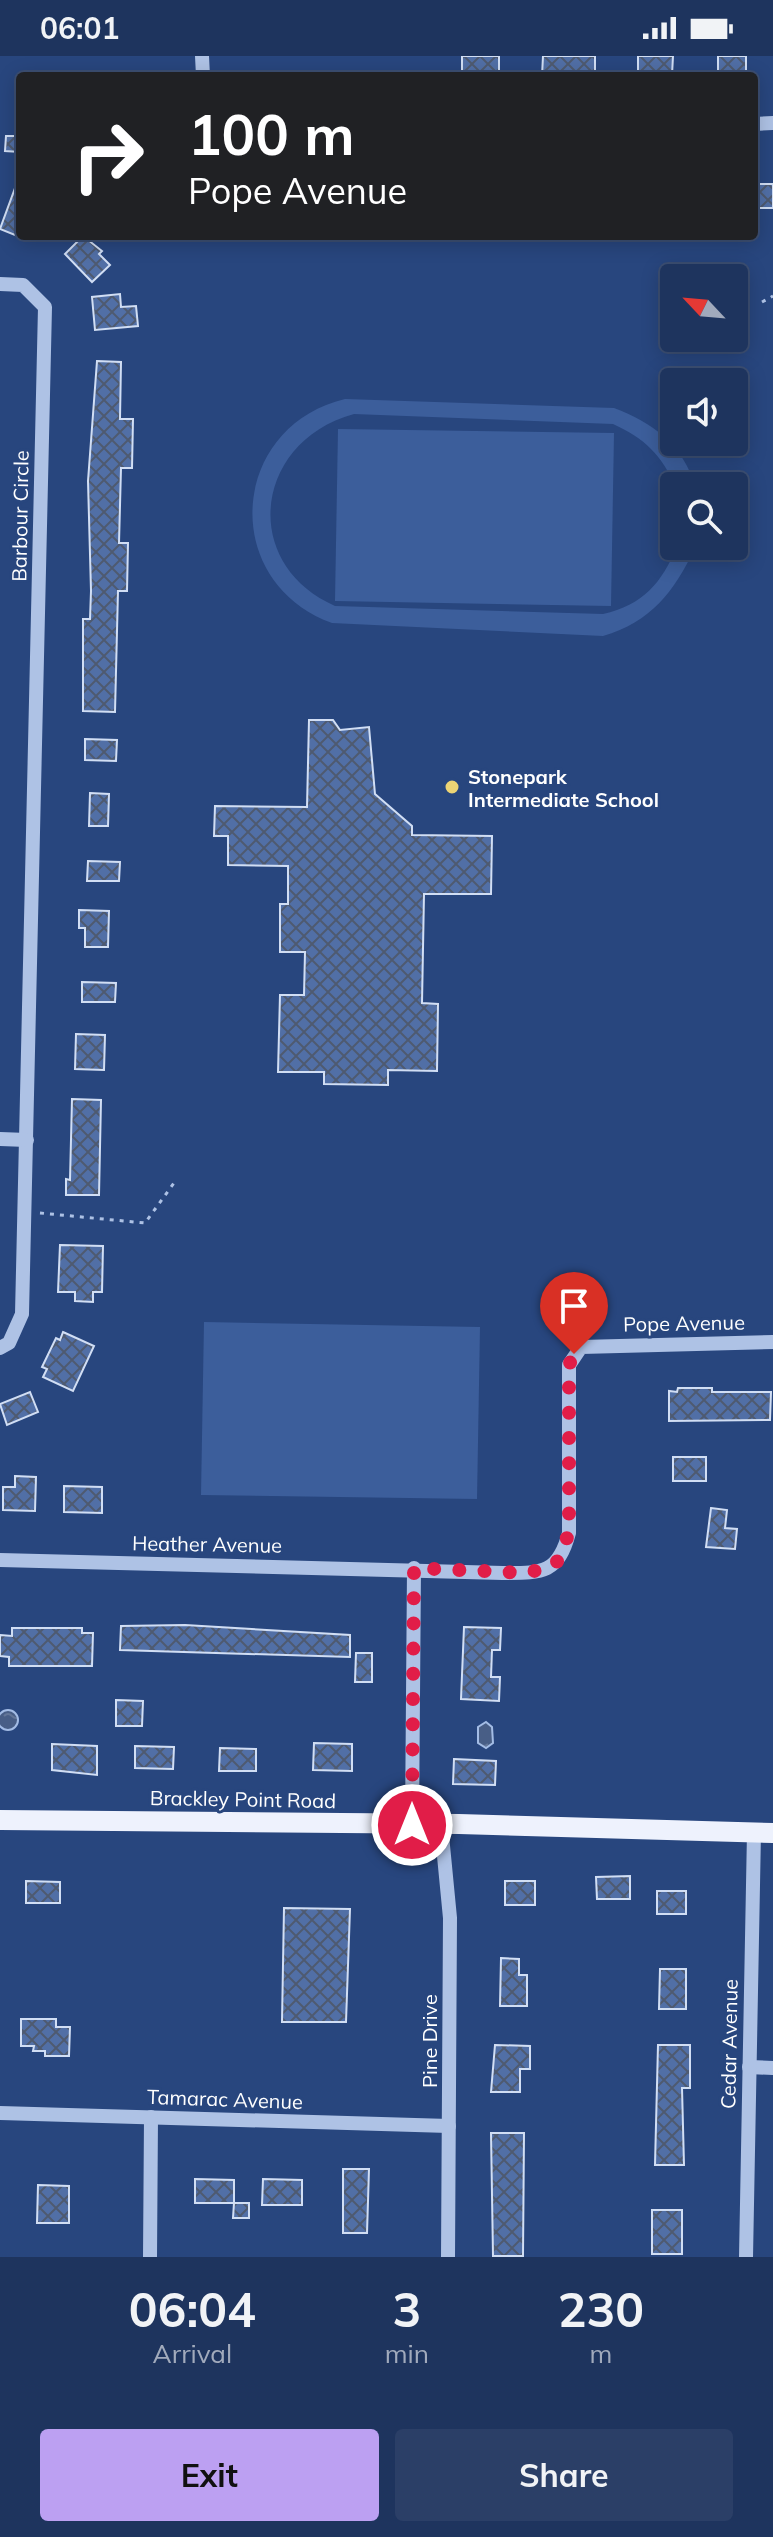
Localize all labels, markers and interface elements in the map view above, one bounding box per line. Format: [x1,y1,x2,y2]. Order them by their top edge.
text: 06:01 [40,9,119,47]
text: 100 m [188,99,355,169]
icon: right [56,104,160,208]
text: Pope Avenue [188,168,407,213]
north arrow [660,264,748,352]
map controls [660,264,748,560]
button: sound [660,368,748,456]
street label: Barbour Circle [6,450,34,582]
button: search [660,472,748,560]
place label: Stonepark Intermediate School [468,764,659,812]
marker: Stonepark Intermediate School [443,778,461,796]
pin [540,1272,608,1354]
icon: arrive [552,1284,596,1328]
street label: Pope Avenue [623,1309,745,1337]
street label: Heather Avenue [132,1530,282,1558]
position arrow [370,1783,454,1867]
street label: Brackley Point Road [150,1785,336,1813]
street label: Cedar Avenue [715,1979,743,2109]
street label: Pine Drive [417,1994,442,2088]
street label: Tamarac Avenue [147,2084,303,2114]
text: 06:04 [129,2279,256,2339]
text: 3 [392,2279,421,2339]
text: 230 [558,2279,644,2339]
text: Arrival [153,2337,232,2370]
text: min [385,2337,429,2370]
text: m [590,2337,612,2370]
button: Exit [40,2429,379,2521]
button: Share [395,2429,733,2521]

